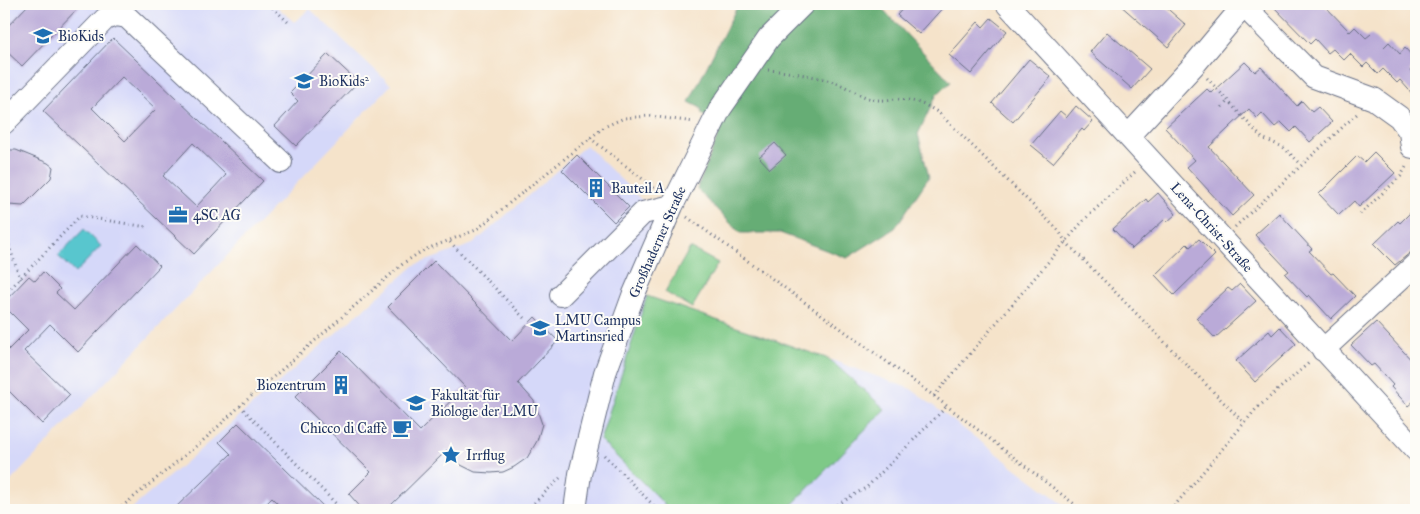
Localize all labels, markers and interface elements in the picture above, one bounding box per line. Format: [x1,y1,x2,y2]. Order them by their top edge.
school or university icon: BioKids [32,25,54,47]
place label: BioKids [58,28,104,45]
school or university icon: BioKids² [293,70,315,92]
place label: BioKids² [319,73,370,90]
building icon: Bauteil A [585,177,607,199]
street label: Lena-Christ-Straße [1167,179,1256,276]
place label: Bauteil A [611,180,665,197]
street label: Großhaderner Straße [625,184,690,301]
office icon: 4SC AG [167,204,189,226]
place label: 4SC AG [193,207,241,224]
place label: LMU Campus Martinsried [555,312,641,345]
school or university icon: LMU Campus Martinsried [529,317,551,339]
building icon: Biozentrum [330,374,352,396]
place label: Biozentrum [257,377,326,394]
place label: Fakultät für Biologie der LMU [431,387,539,420]
school or university icon: Fakultät für Biologie der LMU [405,392,427,414]
cafe icon: Chicco di Caffè [391,417,413,439]
place label: Chicco di Caffè [300,420,387,437]
place icon: Irrflug [440,444,462,466]
place label: Irrflug [466,447,505,464]

